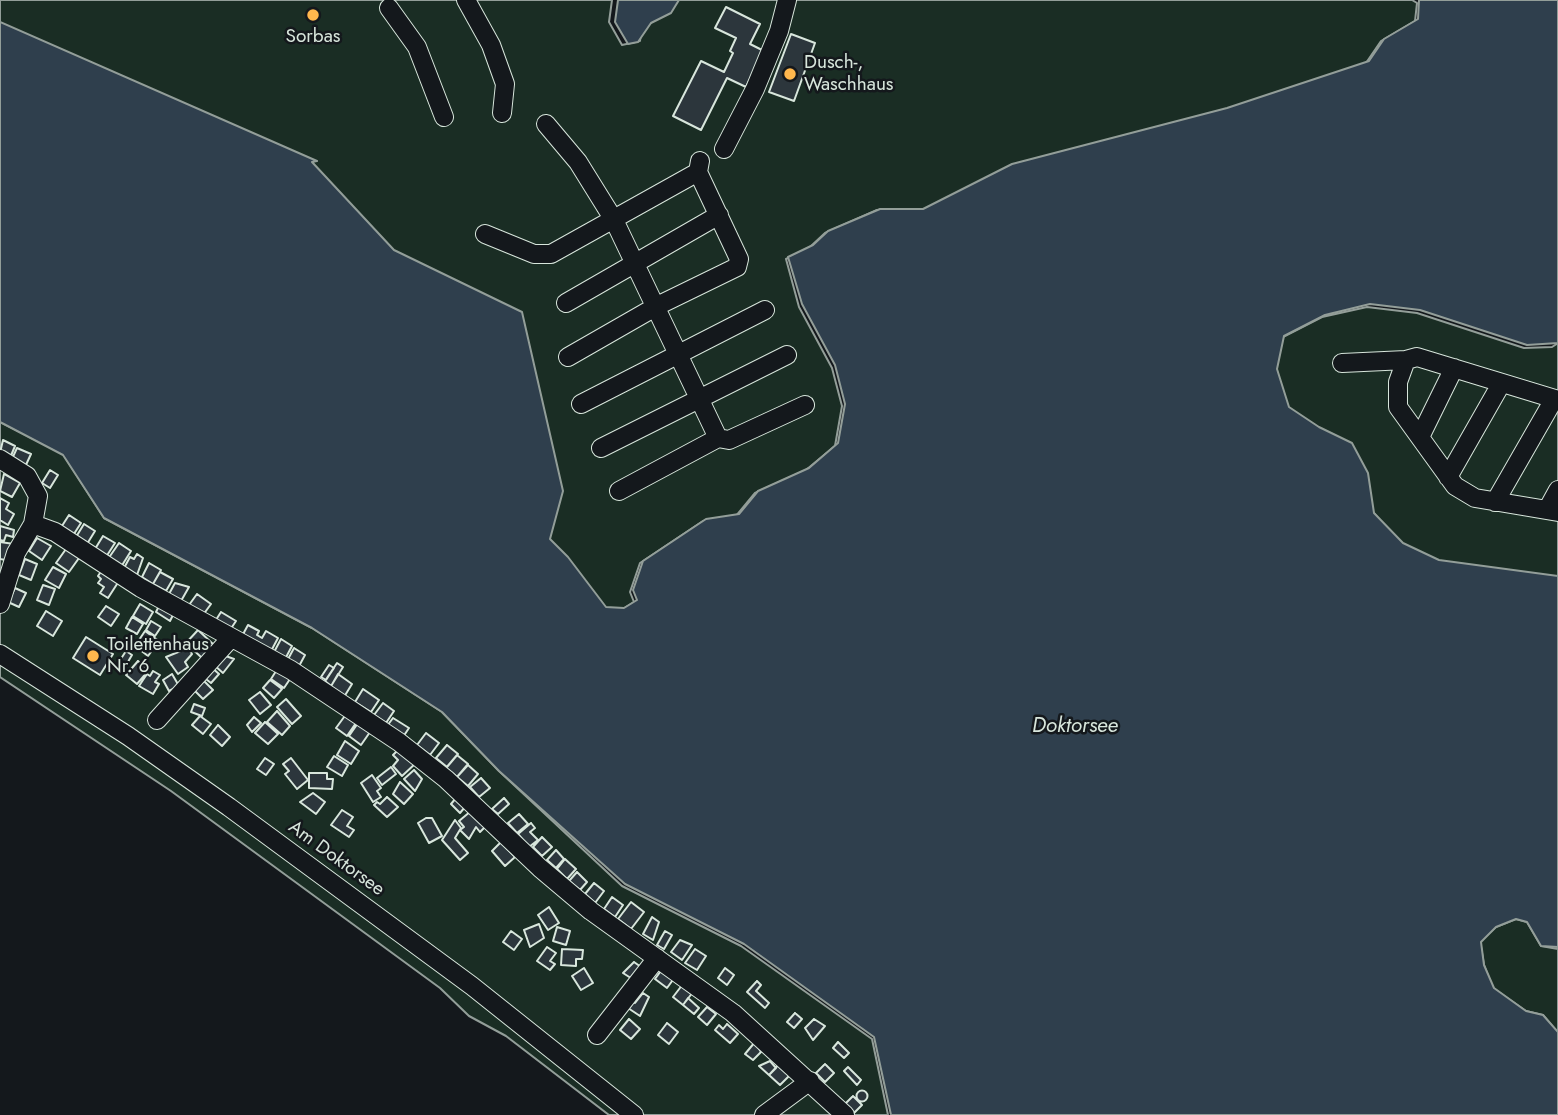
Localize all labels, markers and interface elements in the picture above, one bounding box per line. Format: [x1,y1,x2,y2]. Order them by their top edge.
marker: Sorbas [305,7,321,23]
place label: Sorbas [286,26,340,48]
place label: Dusch-, Waschhaus [804,52,894,96]
marker: Dusch-, Waschhaus [782,66,798,82]
place label: Toilettenhaus Nr. 6 [107,634,209,678]
marker: Toilettenhaus Nr. 6 [85,648,101,664]
water label: Doktorsee [1032,714,1118,740]
street label: Am Doktorsee [283,816,389,902]

